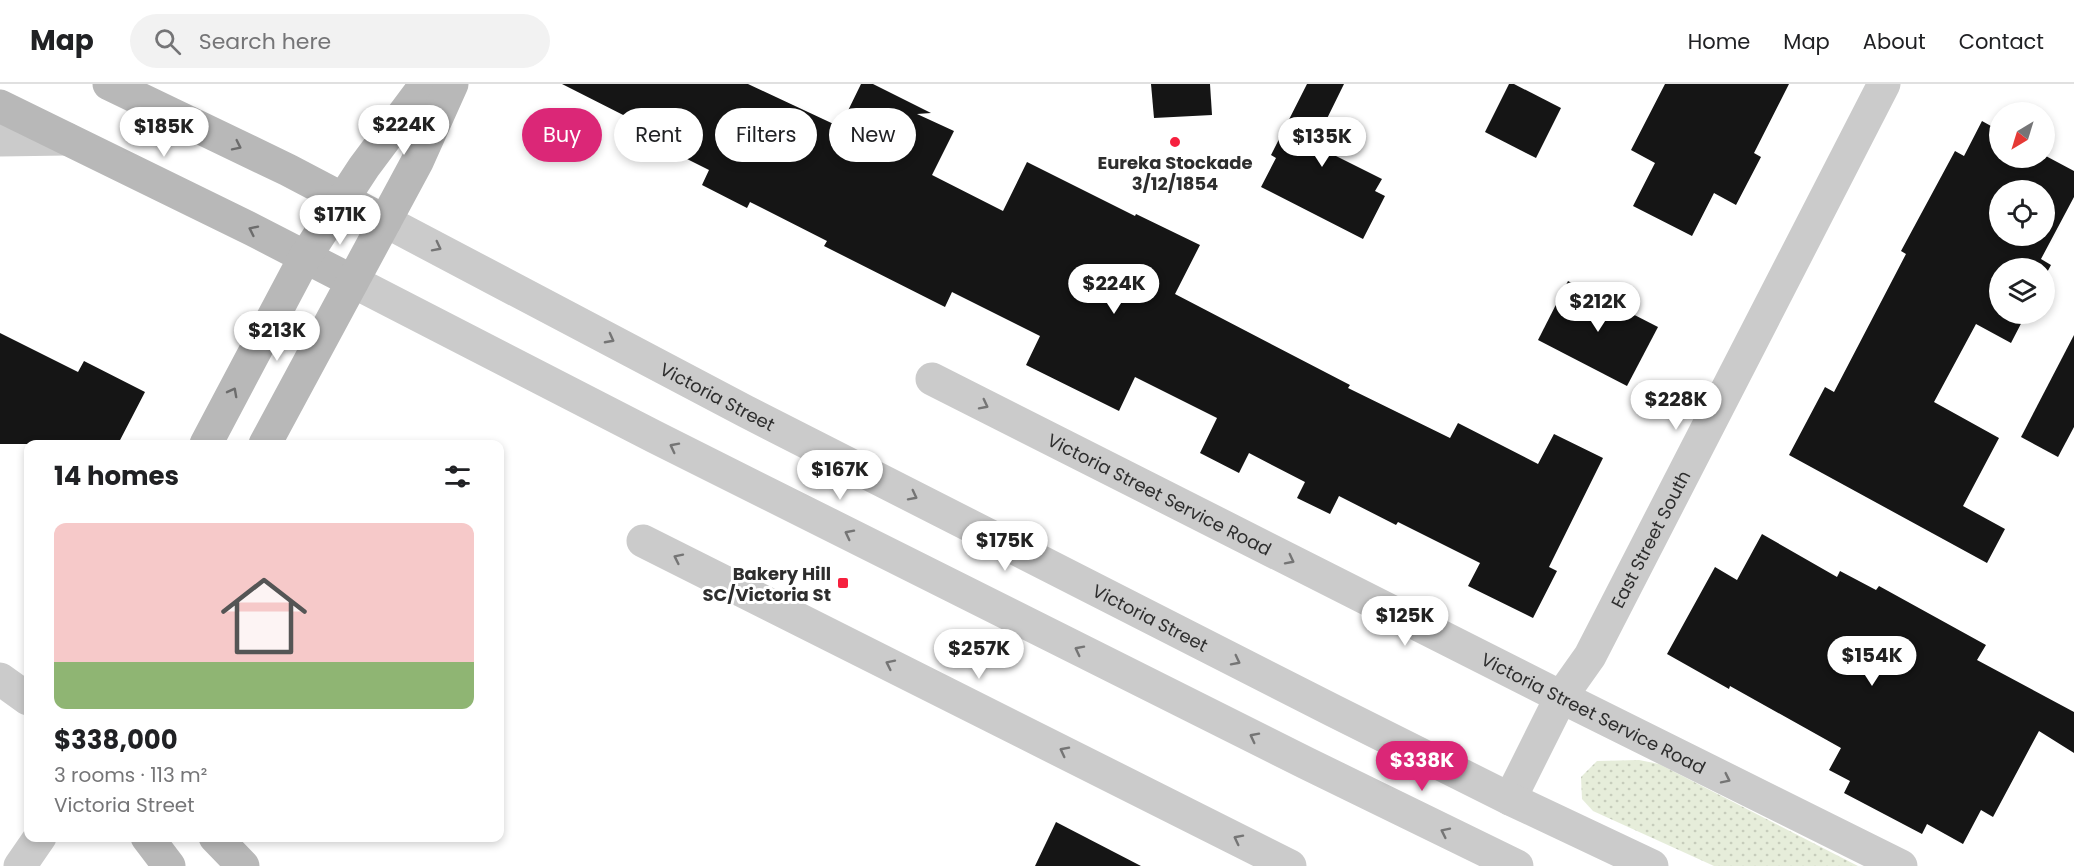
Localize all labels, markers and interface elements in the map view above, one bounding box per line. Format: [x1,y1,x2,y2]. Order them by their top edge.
search box [130,14,550,68]
text: Map [30,21,94,60]
icon: search [151,25,184,58]
text: Search here [199,26,331,57]
text: Home [1688,27,1750,56]
text: Map [1783,27,1830,56]
text: About [1863,27,1926,56]
text: Contact [1959,27,2044,56]
north arrow [1989,102,2055,168]
map controls [1989,102,2055,324]
pin: $224K [362,105,446,156]
pin: $185K [122,107,206,158]
chip: Buy [522,108,602,162]
chip: Rent [614,108,703,162]
chip: Filters [715,108,817,162]
chip: New [829,108,916,162]
text: $224K [372,110,436,138]
text: $185K [134,112,194,140]
pin: $135K [1280,117,1364,168]
text: $135K [1292,122,1352,150]
marker: Eureka Stockade 3/12/1854 [1168,135,1182,149]
one-way arrow [231,139,242,151]
place label: Eureka Stockade 3/12/1854 [1097,150,1253,196]
button: locate [1989,180,2055,246]
pin: $171K [298,195,382,246]
text: $171K [314,200,366,228]
one-way arrow [248,226,259,237]
one-way arrow [431,240,442,252]
button: layers [1989,258,2055,324]
pin: $224K [1072,264,1156,315]
text: $224K [1082,269,1146,297]
pin: $212K [1556,282,1640,333]
text: $212K [1569,287,1627,315]
pin: $213K [235,311,319,362]
text: $213K [248,316,306,344]
one-way arrow [603,332,614,343]
street label: Victoria Street [656,356,779,437]
pin: $228K [1634,380,1718,431]
text: $228K [1645,385,1707,413]
one-way arrow [226,388,237,398]
one-way arrow [978,398,989,410]
street label: Victoria Street Service Road [1043,427,1276,561]
one-way arrow [670,442,681,454]
pin: $167K [798,450,882,501]
text: $167K [811,455,869,483]
text: 14 homes [54,458,179,494]
icon: filters [441,460,474,493]
street label: East Street South [1604,466,1696,612]
one-way arrow [907,489,918,501]
pin: $175K [963,521,1047,572]
text: $175K [976,526,1034,554]
one-way arrow [844,530,855,541]
one-way arrow [1283,553,1294,564]
one-way arrow [673,554,684,566]
place label: Bakery Hill SC/Victoria St [703,561,831,607]
icon: home [210,562,318,670]
marker: Bakery Hill SC/Victoria St [836,576,850,590]
street label: Victoria Street [1088,578,1212,657]
pin: $125K [1363,596,1447,647]
text: $125K [1375,601,1435,629]
pin: $257K [937,629,1021,680]
text: $257K [948,634,1010,662]
pin: $154K [1830,636,1914,687]
text: $154K [1841,641,1903,669]
one-way arrow [1075,646,1086,657]
street label: Victoria Street Service Road [1477,646,1710,780]
one-way arrow [1230,654,1241,666]
one-way arrow [885,660,896,671]
text: $338,000 [54,722,178,758]
one-way arrow [1249,733,1260,745]
pin: $338K [1380,741,1464,792]
text: $338K [1390,746,1454,774]
one-way arrow [1060,747,1071,758]
text: 3 rooms · 113 m² [54,761,207,789]
one-way arrow [1720,772,1731,784]
text: Victoria Street [54,791,194,819]
one-way arrow [1441,827,1452,839]
one-way arrow [1233,835,1244,847]

